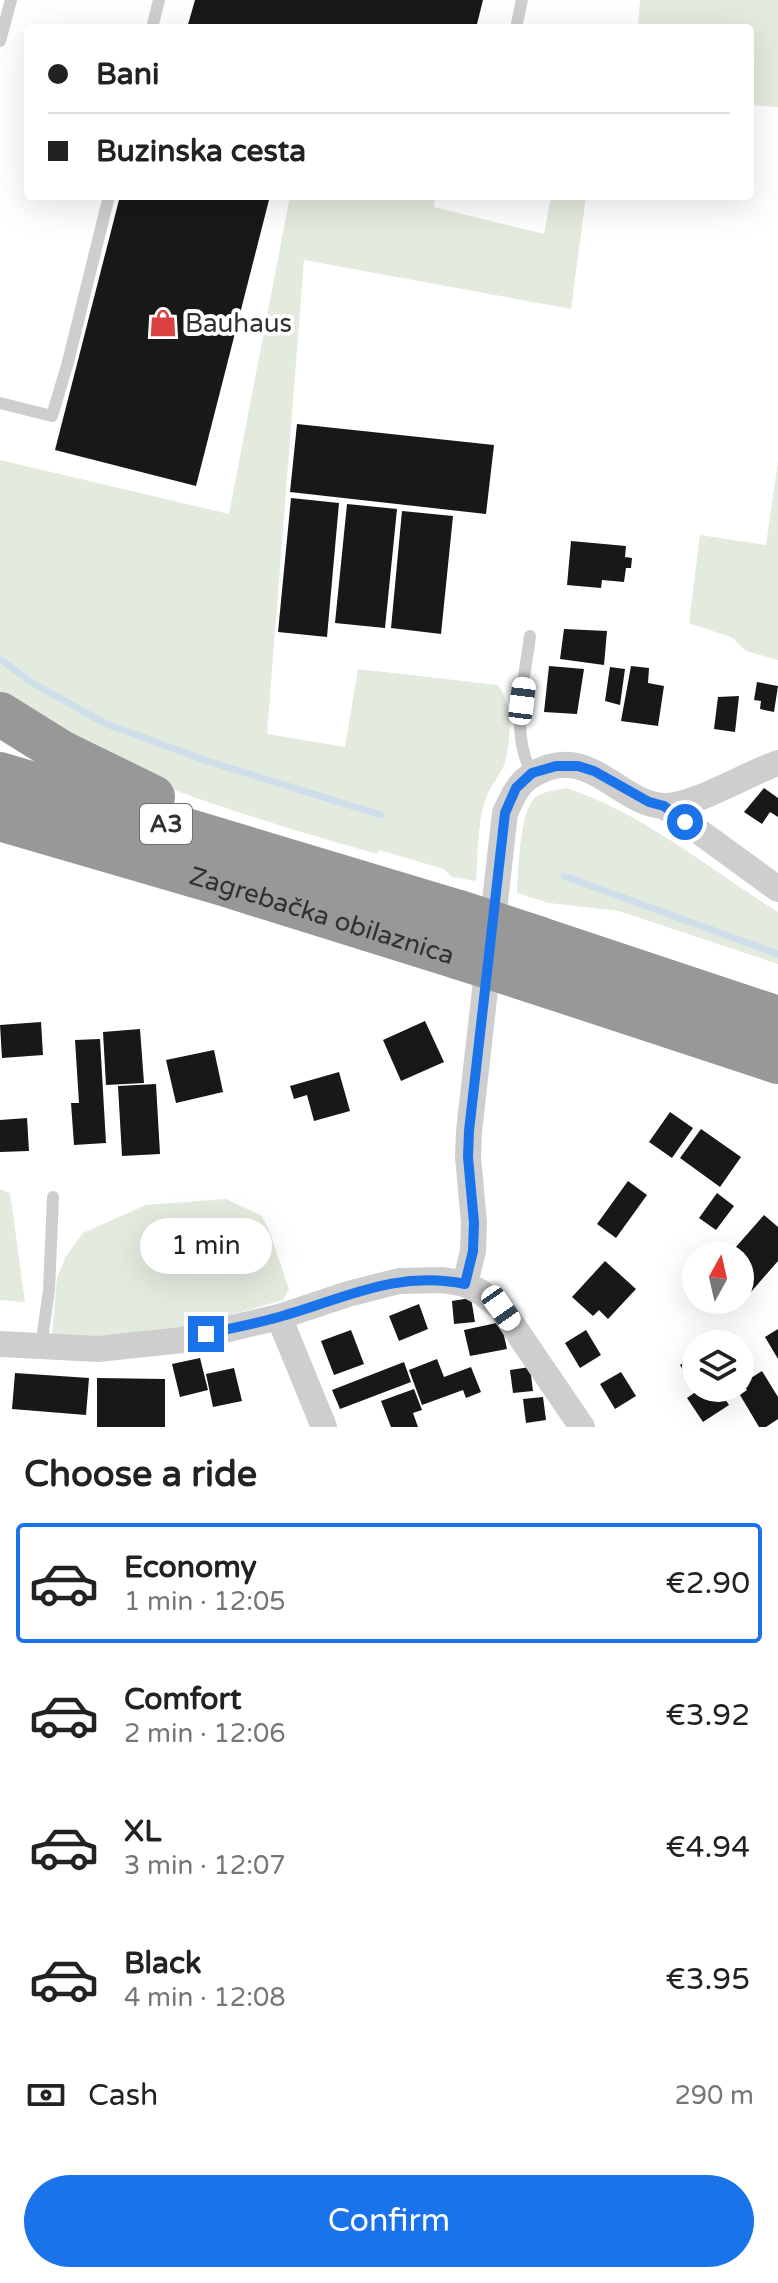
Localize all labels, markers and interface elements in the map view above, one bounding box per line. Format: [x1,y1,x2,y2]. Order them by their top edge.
text: Bani [96,56,159,93]
text: Buzinska cesta [96,133,306,170]
shop icon: Bauhaus [148,308,178,338]
place label: Bauhaus [185,308,292,339]
car [507,676,537,726]
road number: A3 [140,804,192,844]
route start [667,804,703,840]
street label: Zagrebačka obilaznica [186,860,458,971]
callout: 1 min [140,1218,272,1274]
text: 1 min [171,1230,241,1261]
north arrow [682,1242,754,1314]
map controls [682,1242,754,1402]
car [477,1281,525,1335]
route end [188,1316,224,1352]
button: layers [682,1330,754,1402]
text: Choose a ride [24,1453,257,1496]
icon: car [28,1547,100,1619]
text: Economy [124,1549,257,1586]
text: €2.90 [665,1565,750,1602]
text: 1 min · 12:05 [124,1586,286,1617]
icon: car [28,1679,100,1751]
text: Comfort [124,1681,242,1718]
text: €3.92 [665,1697,750,1734]
text: 2 min · 12:06 [124,1718,286,1749]
icon: car [28,1811,100,1883]
text: XL [124,1813,161,1850]
text: €4.94 [665,1829,750,1866]
text: 3 min · 12:07 [124,1850,286,1881]
icon: car [28,1943,100,2015]
text: Black [124,1945,201,1982]
text: €3.95 [665,1961,750,1998]
text: 4 min · 12:08 [124,1982,286,2013]
icon: cash [24,2073,68,2117]
text: Cash [88,2077,158,2114]
text: 290 m [674,2080,754,2111]
button: Confirm [24,2175,754,2267]

